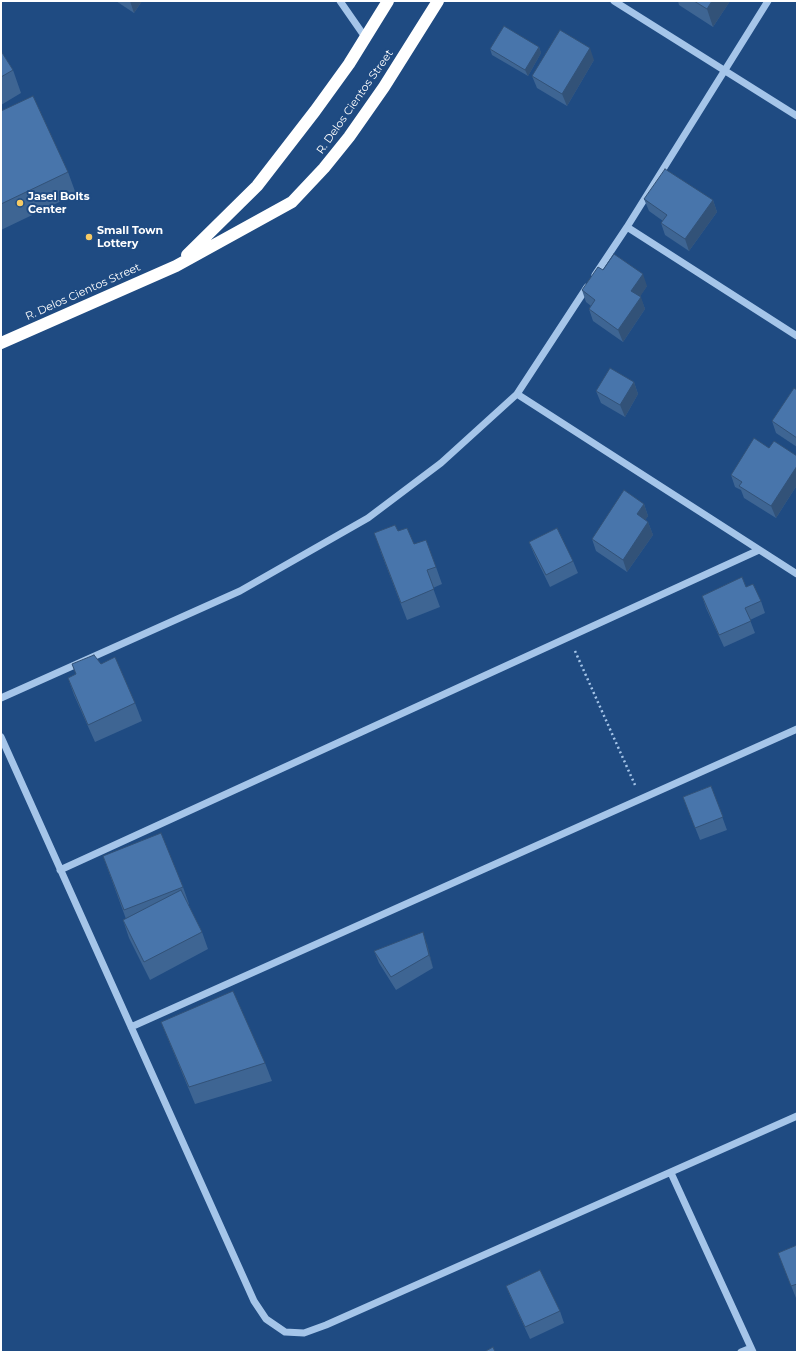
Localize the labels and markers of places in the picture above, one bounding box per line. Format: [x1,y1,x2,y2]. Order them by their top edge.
place label: Jasel Bolts Center [28,190,90,216]
marker: Jasel Bolts Center [15,198,25,208]
place label: Small Town Lottery [97,224,163,250]
marker: Small Town Lottery [84,232,94,242]

